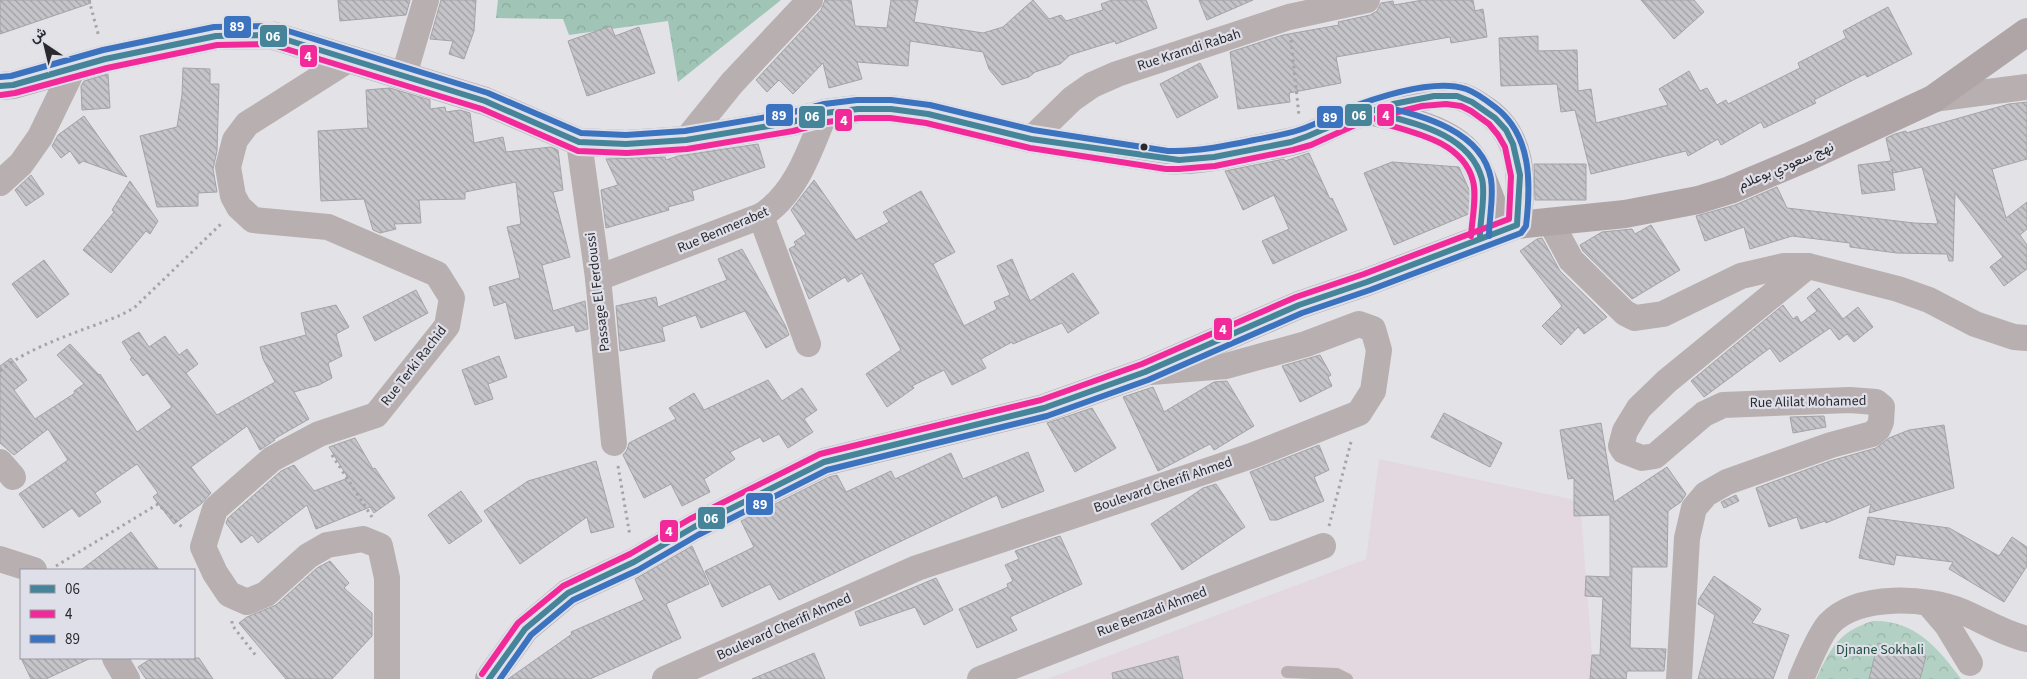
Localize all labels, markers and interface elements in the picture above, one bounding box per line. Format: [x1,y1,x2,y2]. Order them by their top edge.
line badge: 89 [223,15,252,39]
text: 89 [230,17,244,37]
north arrow [20,20,70,70]
text: ش [25,22,51,48]
line badge: 06 [259,24,288,48]
street label: Rue Kramdi Rabah [1135,24,1243,76]
text: 06 [266,27,280,47]
line badge: 4 [299,44,318,68]
text: 4 [304,47,312,67]
line badge: 89 [765,103,794,127]
line badge: 06 [1344,103,1373,127]
line badge: 4 [1376,103,1395,127]
line badge: 06 [798,105,826,129]
line badge: 89 [1316,105,1344,129]
text: 89 [772,106,786,126]
text: 06 [1352,106,1366,126]
text: 4 [1382,106,1390,126]
text: 06 [805,107,819,127]
line badge: 4 [834,108,853,132]
text: 89 [1323,108,1337,128]
text: 4 [840,111,848,131]
street label: نهج سعودي بوعلام [1735,137,1837,196]
unlabelled marker [1139,142,1149,152]
street label: Rue Benmerabet [674,202,772,258]
street label: Passage El Ferdoussi [581,231,615,353]
line badge: 4 [1213,317,1233,341]
text: 4 [1219,320,1227,340]
street label: Rue Terki Rachid [376,322,452,410]
street label: Rue Alilat Mohamed [1749,391,1867,413]
street label: Boulevard Cherifi Ahmed [1091,452,1235,518]
line badge: 89 [745,492,774,516]
text: 89 [753,495,767,515]
line badge: 06 [697,506,726,530]
text: 06 [704,509,718,529]
line badge: 4 [659,519,679,543]
text: 4 [665,522,673,542]
legend [20,569,195,659]
text: 06 [65,579,80,600]
street label: Rue Benzadi Ahmed [1094,582,1210,642]
street label: Boulevard Cherifi Ahmed [714,588,854,666]
text: 4 [65,604,73,625]
text: 89 [65,629,80,650]
park label: Djnane Sokhali [1836,640,1924,660]

